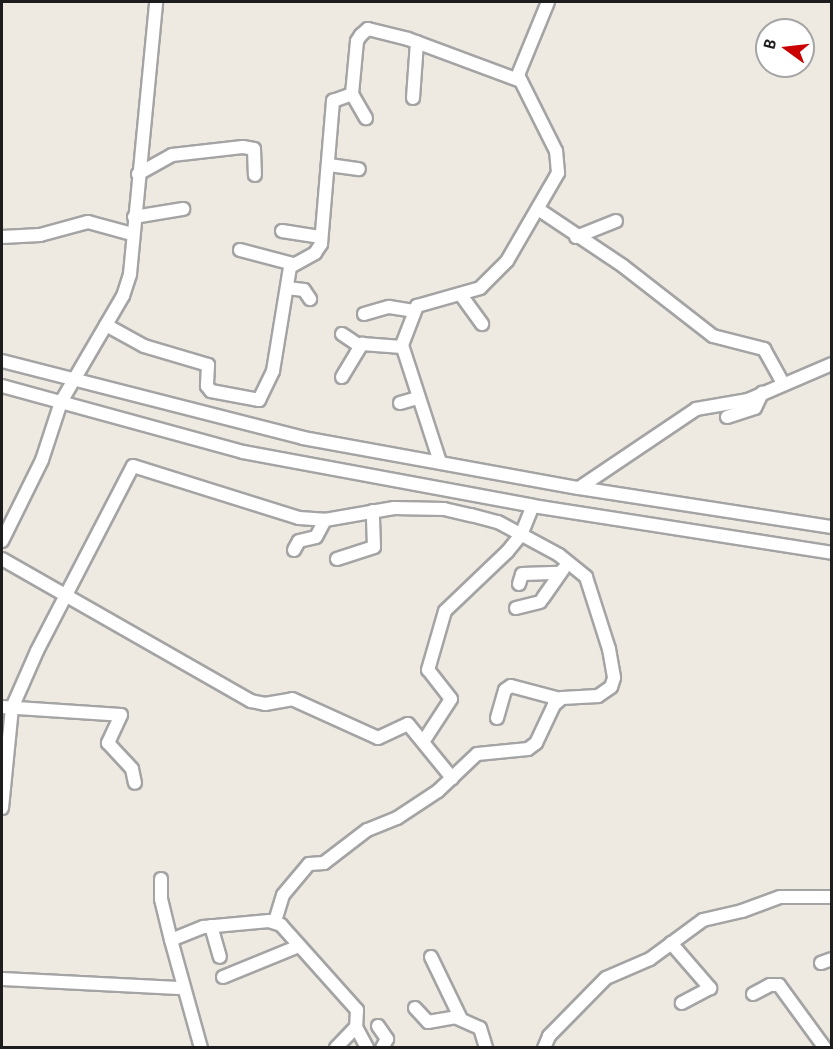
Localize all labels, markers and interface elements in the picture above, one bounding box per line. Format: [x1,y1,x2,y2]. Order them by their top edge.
north arrow [755,18,815,78]
text: B [759,37,780,51]

